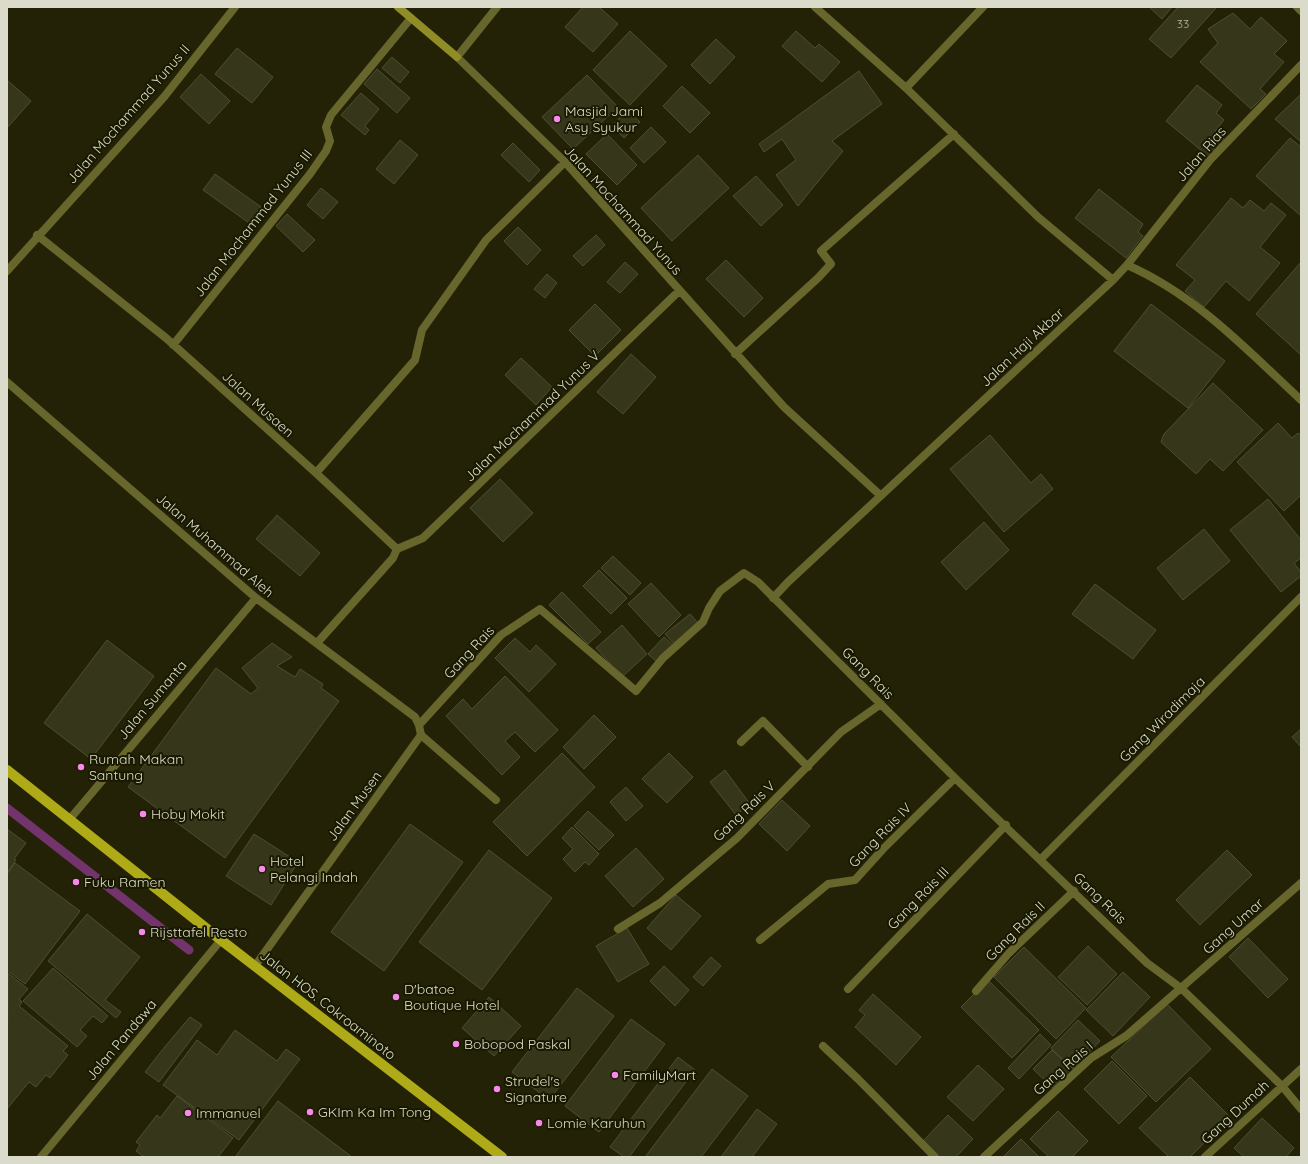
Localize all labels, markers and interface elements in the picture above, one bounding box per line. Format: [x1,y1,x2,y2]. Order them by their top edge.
house number: 33 [1177,16,1189,31]
street label: Jalan Mochammad Yunus II [62,41,194,187]
place label: Masjid Jami Asy Syukur [565,102,643,136]
marker: Masjid Jami Asy Syukur [552,114,562,124]
street label: Jalan Rias [1172,123,1230,185]
street label: Jalan Mochammad Yunus [560,141,686,279]
street label: Jalan Mochammad Yunus III [190,146,316,300]
street label: Jalan Haji Akbar [976,303,1068,390]
street label: Jalan Mochammad Yunus V [460,347,604,485]
street label: Jalan Musaen [218,367,298,441]
street label: Jalan Muhammad Aleh [152,489,278,601]
street label: Gang Rais [440,622,498,682]
street label: Gang Rais [838,643,898,703]
street label: Jalan Sumanta [113,656,191,744]
street label: Gang Wiradimaja [1115,672,1209,766]
place label: Rumah Makan Santung [89,750,183,784]
marker: Rumah Makan Santung [76,762,86,772]
street label: Jalan Musen [323,767,385,845]
street label: Gang Rais V [709,777,779,845]
street label: Gang Rais IV [845,799,915,871]
place label: Hoby Mokit [151,805,225,823]
marker: Hoby Mokit [138,809,148,819]
place label: Hotel Pelangi Indah [270,852,358,886]
street label: Gang Rais III [883,863,953,933]
marker: Hotel Pelangi Indah [257,864,267,874]
street label: Gang Rais [1070,868,1130,928]
place label: Fuku Ramen [84,873,166,891]
marker: Fuku Ramen [71,877,81,887]
street label: Gang Umar [1199,894,1268,958]
street label: Gang Rais II [981,897,1049,965]
place label: Rijsttafel Resto [150,923,247,941]
marker: Rijsttafel Resto [137,927,147,937]
street label: Jalan HOS. Cokroaminoto [256,946,400,1064]
place label: D'batoe Boutique Hotel [404,980,500,1014]
marker: D'batoe Boutique Hotel [391,992,401,1002]
street label: Jalan Pandawa [82,996,160,1084]
place label: Bobopod Paskal [464,1035,570,1053]
street label: Gang Rais I [1029,1037,1097,1099]
marker: Bobopod Paskal [451,1039,461,1049]
place label: FamilyMart [623,1066,696,1084]
marker: FamilyMart [610,1070,620,1080]
place label: Strudel's Signature [505,1072,567,1106]
street label: Gang Dumah [1197,1076,1273,1148]
marker: Strudel's Signature [492,1084,502,1094]
place label: GKIm Ka Im Tong [318,1103,431,1121]
place label: Immanuel [196,1104,261,1122]
marker: GKIm Ka Im Tong [305,1107,315,1117]
marker: Immanuel [183,1108,193,1118]
place label: Lomie Karuhun [547,1114,646,1132]
marker: Lomie Karuhun [534,1118,544,1128]

